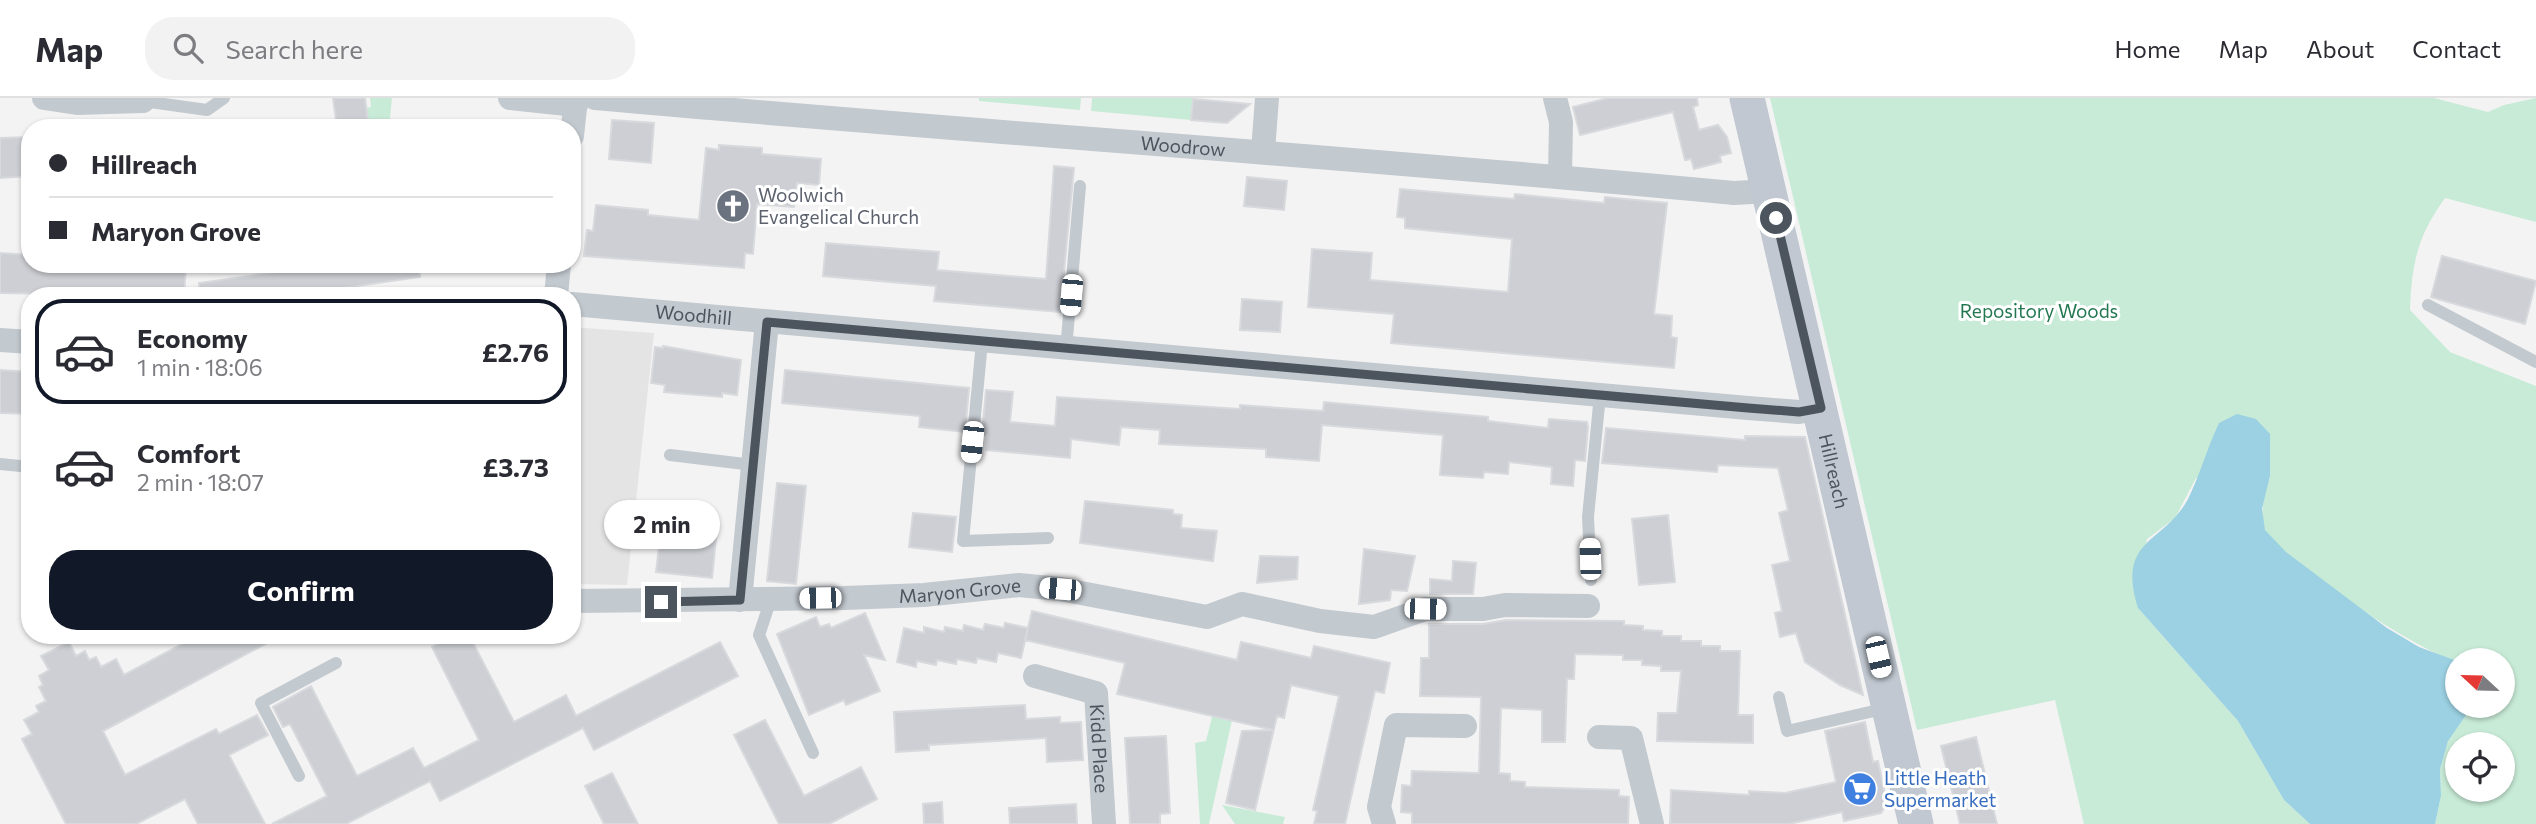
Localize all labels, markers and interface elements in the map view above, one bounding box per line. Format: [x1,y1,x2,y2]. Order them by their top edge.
search box [145,17,635,80]
text: Map [35,28,103,69]
icon: search [169,29,207,67]
text: Search here [225,33,363,64]
text: Home [2115,34,2181,63]
text: Map [2219,34,2268,63]
text: About [2306,34,2374,63]
text: Contact [2412,34,2501,63]
street label: Woodrow [1140,131,1226,161]
text: Hillreach [91,148,197,179]
place label: Woolwich Evangelical Church [758,183,919,228]
church icon: Woolwich Evangelical Church [714,187,752,225]
route start [1760,202,1792,234]
text: Maryon Grove [91,215,261,246]
car [1059,273,1084,317]
street label: Woodhill [654,299,733,329]
park label: Repository Woods [1960,299,2118,322]
icon: car [53,320,116,383]
text: Economy [137,322,248,353]
text: £2.76 [482,336,549,367]
text: 1 min · 18:06 [137,353,263,381]
car [960,420,985,464]
street label: Hillreach [1814,431,1854,511]
icon: car [53,435,116,498]
text: Comfort [137,437,240,468]
text: £3.73 [482,451,549,482]
text: 2 min · 18:07 [137,468,264,496]
callout: 2 min [603,500,719,550]
text: 2 min [633,510,691,538]
car [1579,538,1602,580]
button: Confirm [49,550,553,630]
street label: Maryon Grove [898,573,1022,607]
car [1039,577,1082,601]
route end [645,586,677,618]
car [799,587,842,609]
car [1404,598,1447,620]
car [1864,634,1893,680]
north arrow [2445,648,2515,718]
map controls [2445,648,2515,802]
street label: Kidd Place [1086,703,1114,794]
button: locate [2445,732,2515,802]
place label: Little Heath Supermarket [1884,766,1996,811]
supermarket icon: Little Heath Supermarket [1841,770,1879,808]

